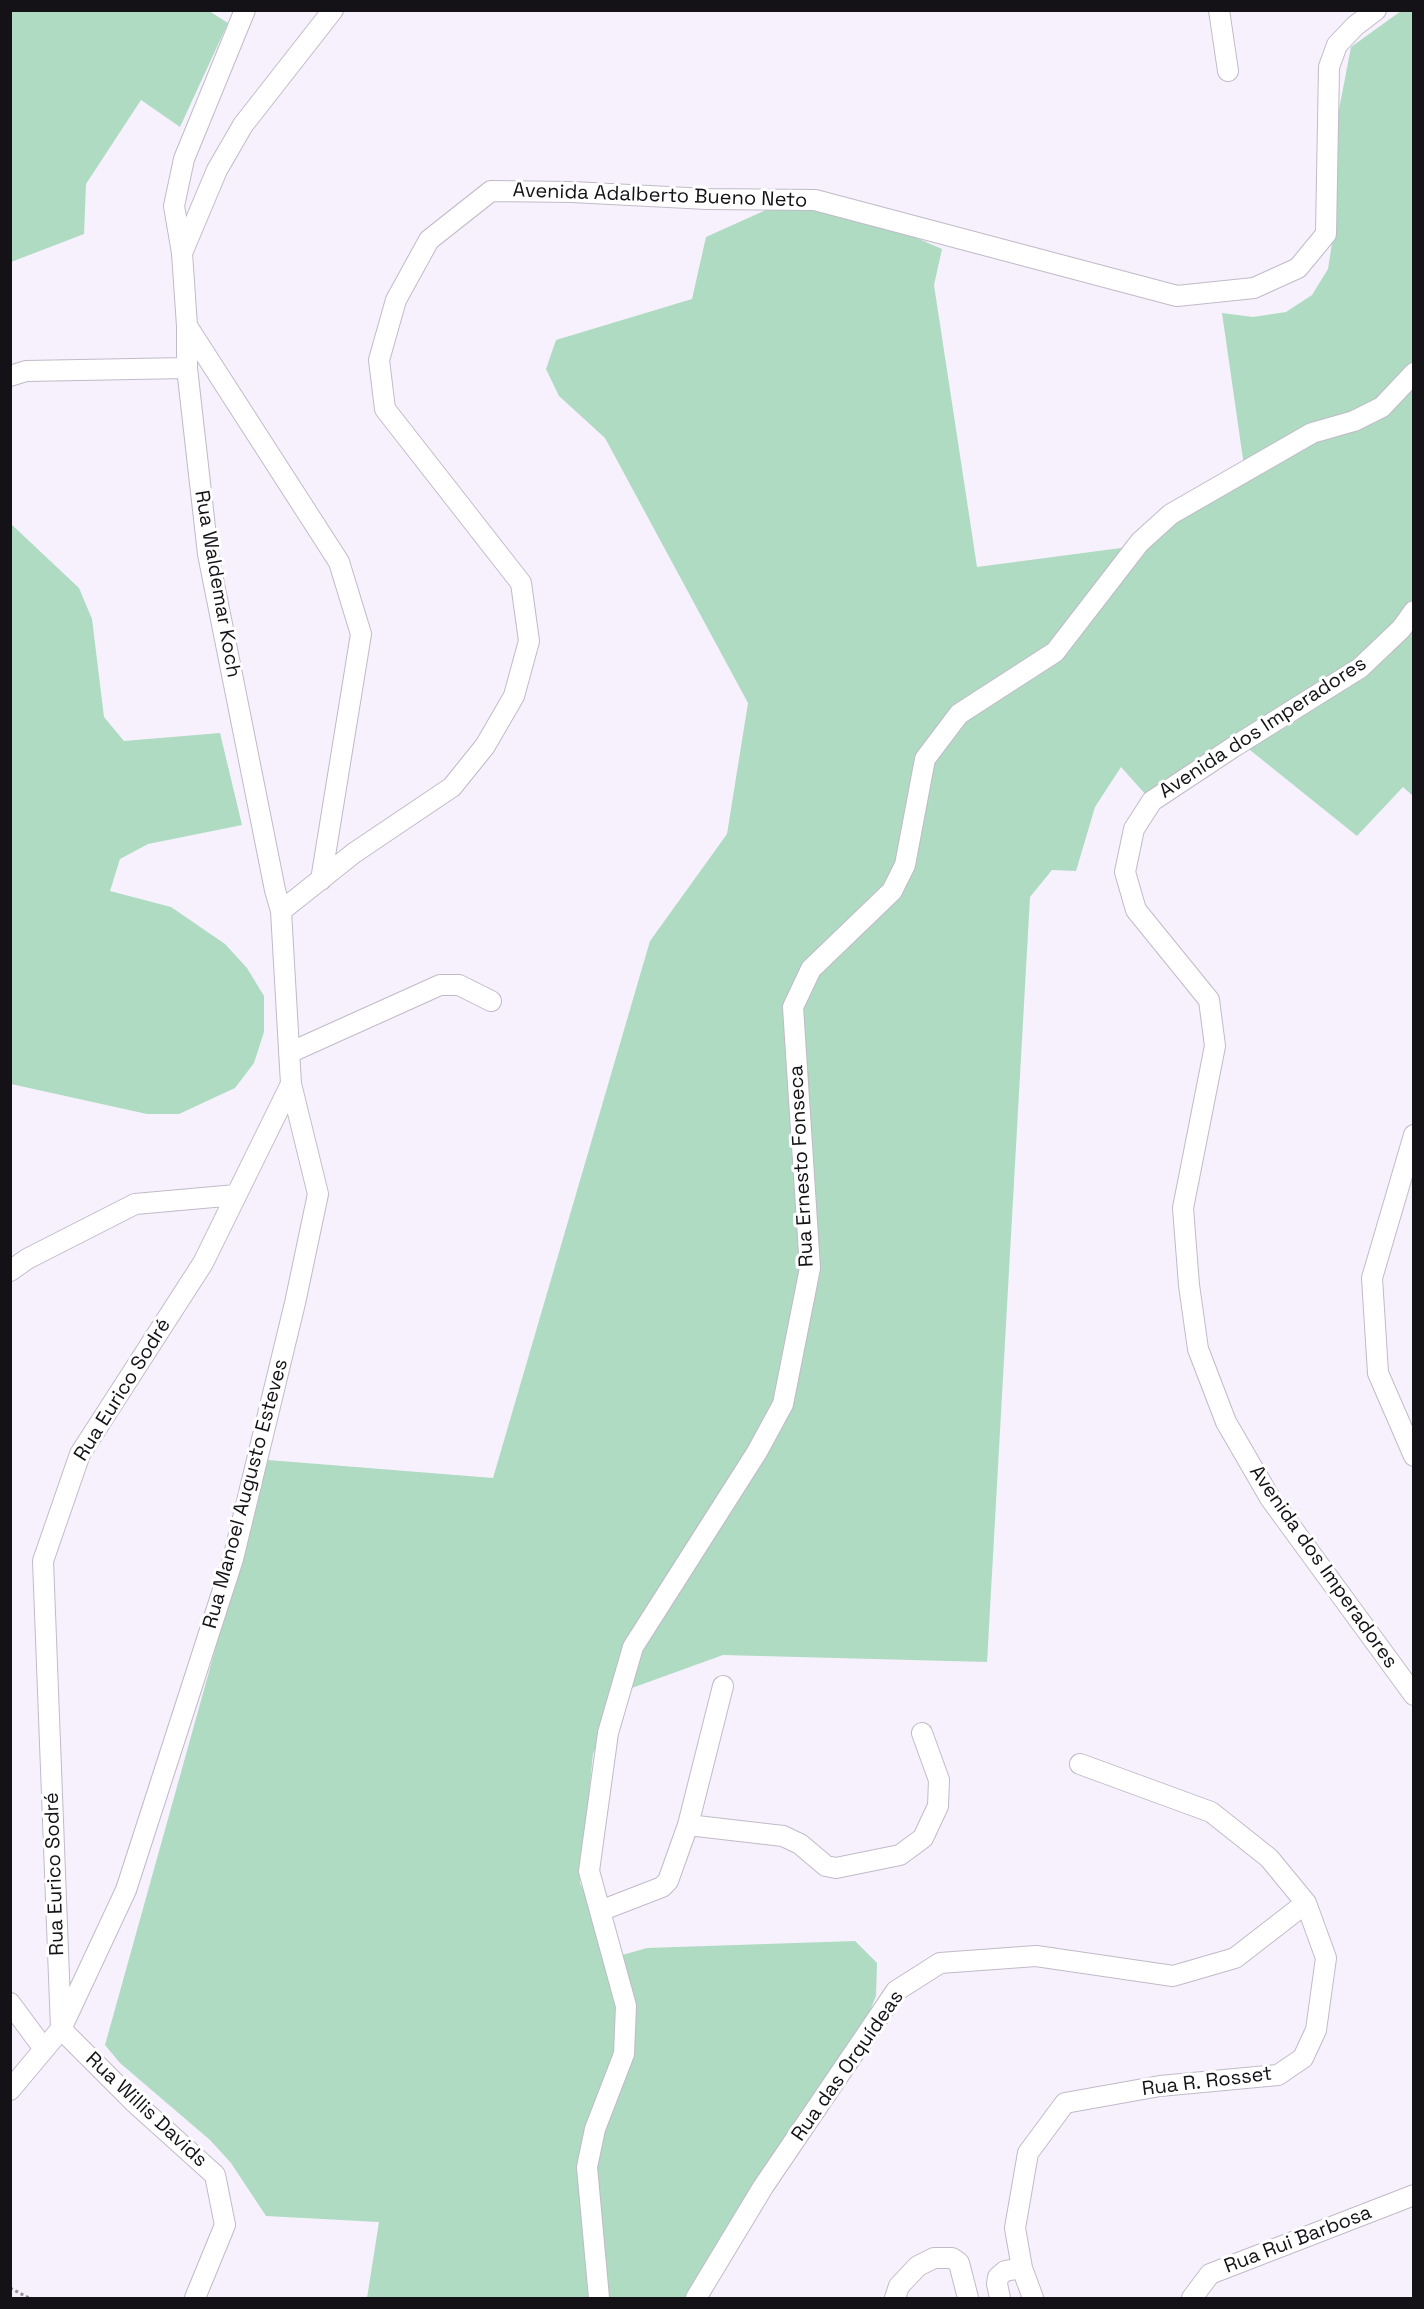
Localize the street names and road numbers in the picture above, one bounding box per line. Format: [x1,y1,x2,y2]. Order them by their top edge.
street label: Avenida Adalberto Bueno Neto [512,179,808,213]
street label: Rua Waldemar Koch [189,489,245,679]
street label: Avenida dos Imperadores [1155,652,1371,804]
street label: Rua Ernesto Fonseca [785,1064,819,1268]
street label: Rua Eurico Sodré [70,1314,176,1466]
street label: Rua Manoel Augusto Esteves [198,1357,294,1631]
street label: Avenida dos Imperadores [1244,1461,1402,1673]
street label: Rua Eurico Sodré [40,1792,70,1956]
street label: Rua das Orquídeas [787,1986,909,2146]
street label: Rua Willis Davids [80,2047,212,2173]
street label: Rua R. Rosset [1141,2062,1273,2102]
street label: Rua Rui Barbosa [1221,2201,1375,2279]

